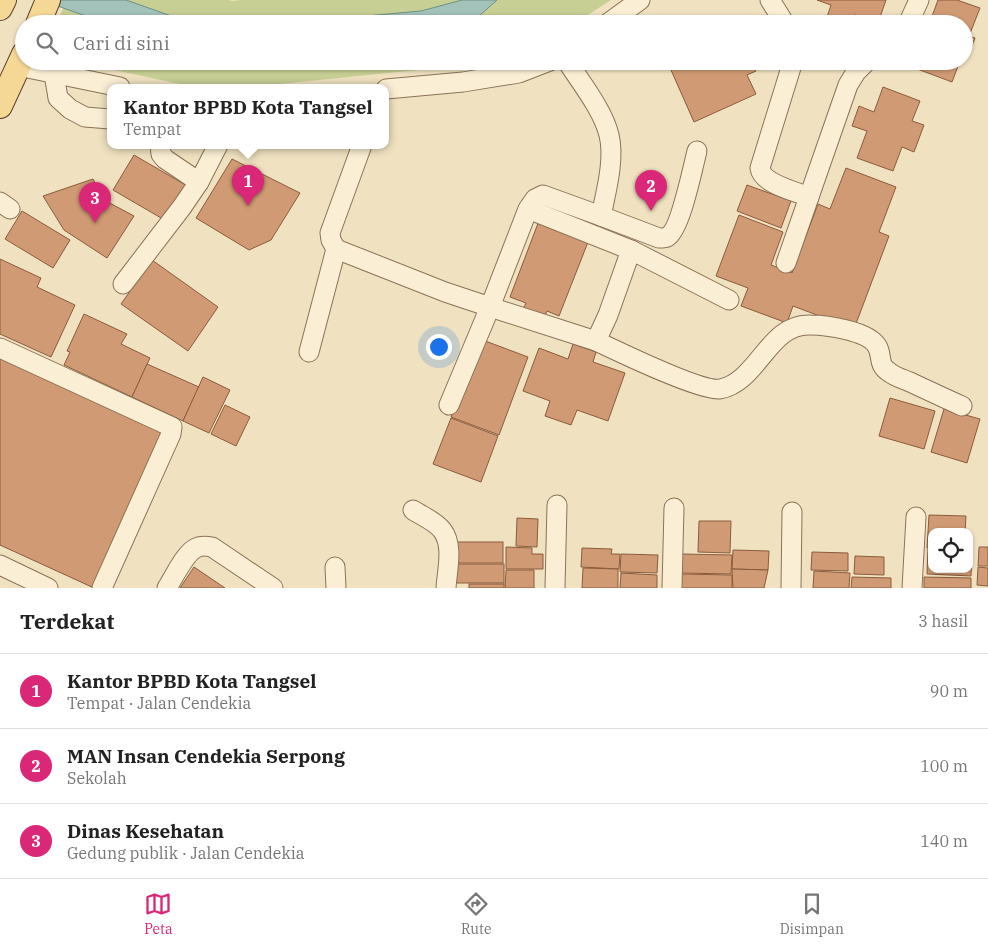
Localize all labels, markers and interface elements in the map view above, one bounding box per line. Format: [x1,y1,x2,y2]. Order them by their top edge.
search box [15,15,973,70]
icon: search [33,29,61,57]
text: Cari di sini [73,31,170,55]
popup [107,84,389,149]
text: Kantor BPBD Kota Tangsel [123,95,373,119]
text: Tempat [123,119,181,139]
pin: 1 [232,165,264,206]
pin: 2 [635,170,667,211]
pin: 3 [79,182,111,223]
your location [426,334,452,360]
map controls [928,528,973,573]
button: locate [928,528,973,573]
text: Terdekat [20,607,114,635]
text: 3 hasil [918,611,968,631]
text: Kantor BPBD Kota Tangsel [67,669,316,693]
text: 1 [31,681,41,701]
text: 90 m [930,681,968,701]
text: Tempat · Jalan Cendekia [67,693,251,713]
text: MAN Insan Cendekia Serpong [67,744,345,768]
text: 2 [31,756,41,776]
text: 100 m [920,756,968,776]
text: Sekolah [67,768,127,788]
text: Dinas Kesehatan [67,819,224,843]
text: 3 [31,831,41,851]
text: 140 m [920,831,968,851]
text: Gedung publik · Jalan Cendekia [67,843,305,863]
tab: Peta [144,890,173,938]
tab: Rute [461,890,491,938]
tab: Disimpan [780,890,844,938]

